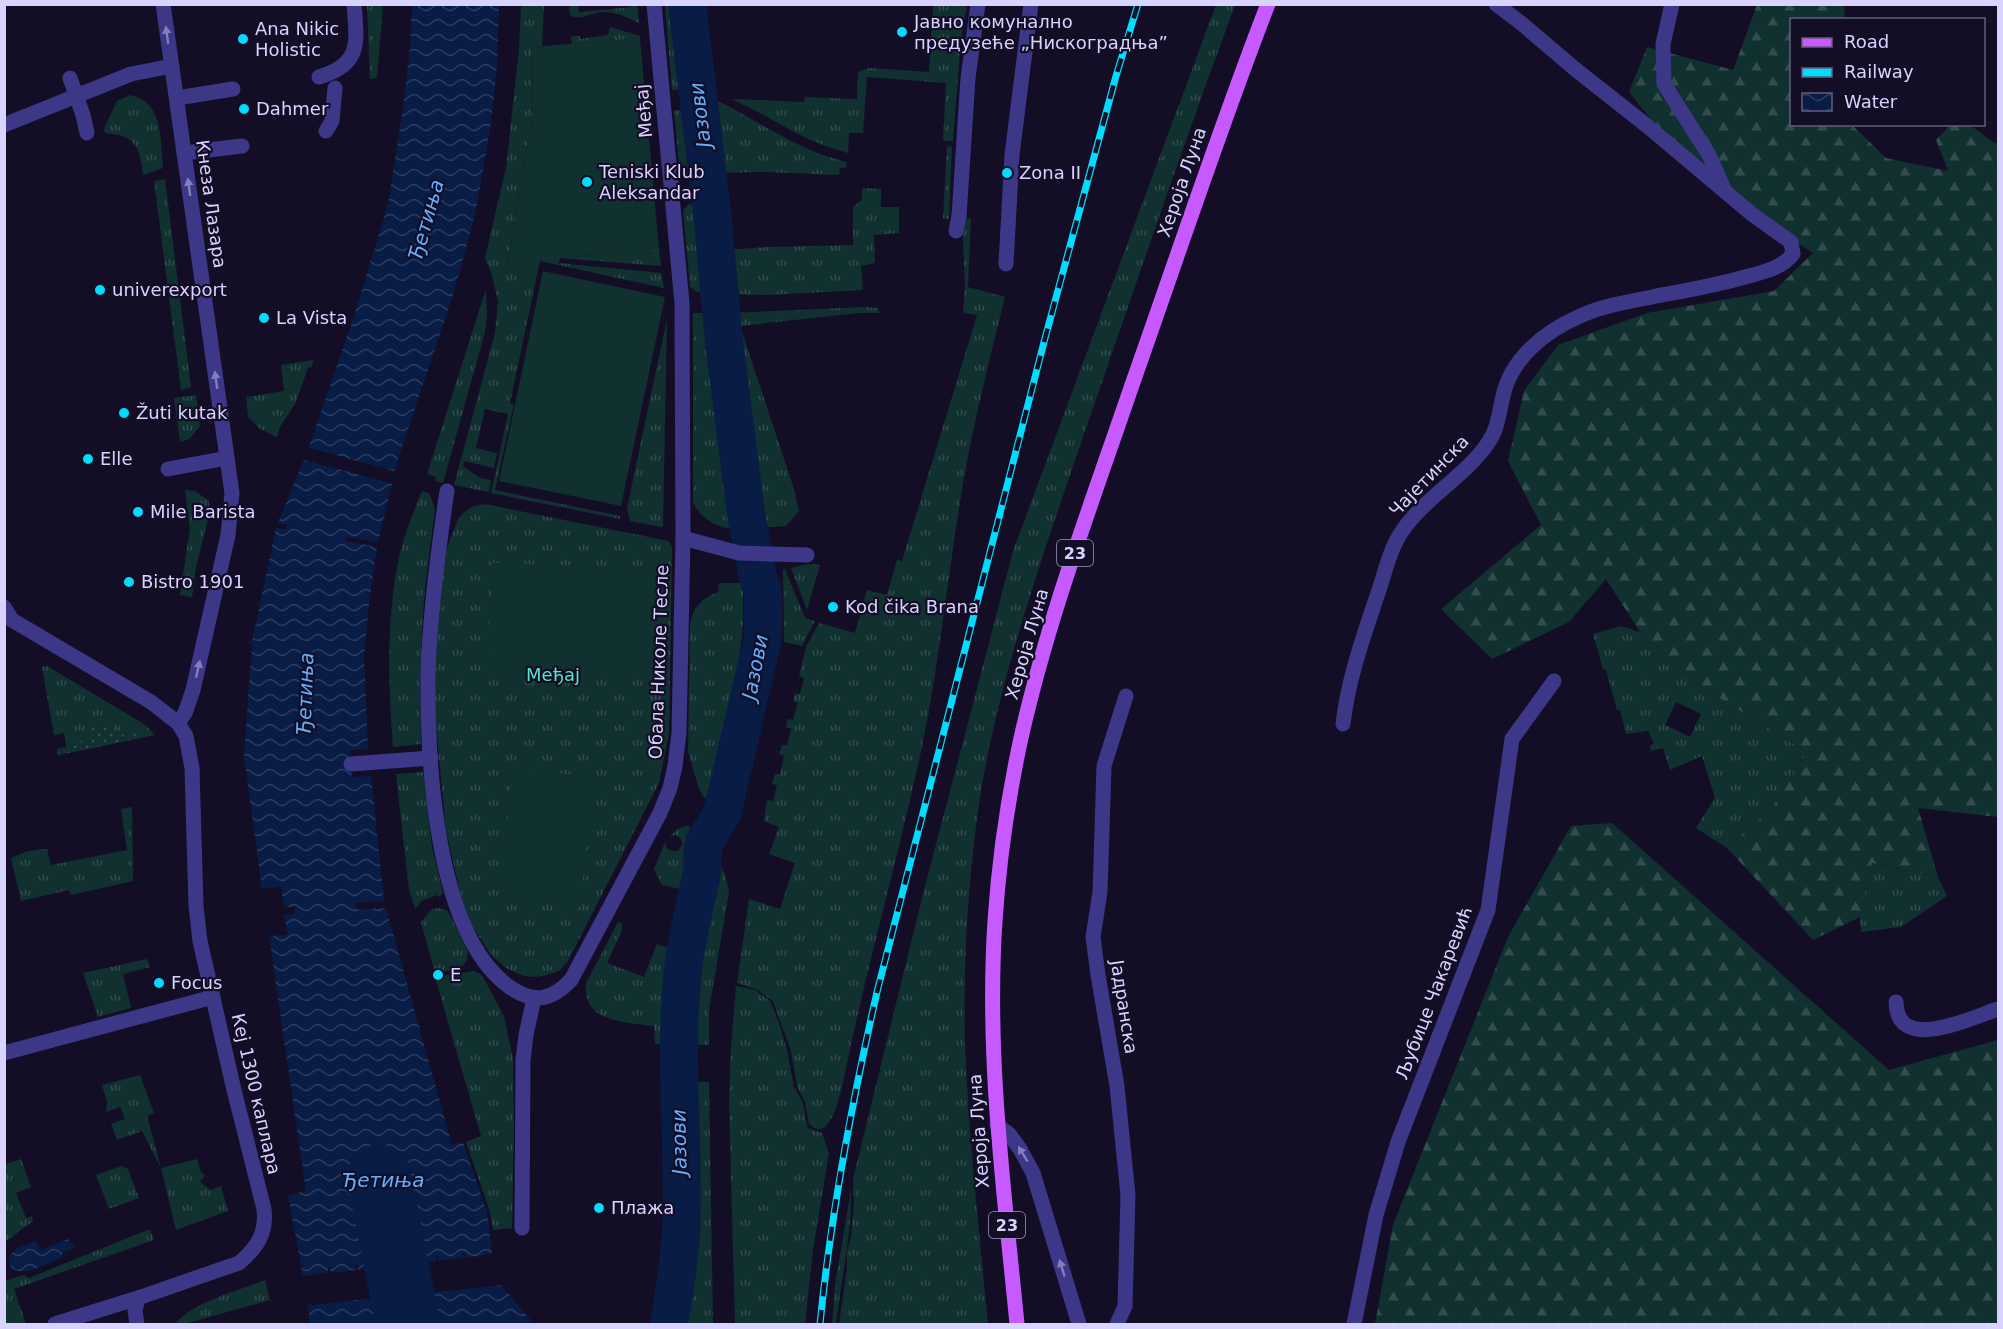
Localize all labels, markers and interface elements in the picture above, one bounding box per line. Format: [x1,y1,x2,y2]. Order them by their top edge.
place label: Јавно комунално предузеће „Нискоградња” [913,11,1168,53]
place label: Ana Nikic Holistic [255,18,339,60]
legend [1790,18,1985,126]
one-way arrow [163,25,172,44]
marker: Јавно комунално предузеће „Нискоградња” [895,25,909,39]
text: Road [1844,31,1889,52]
marker: Ana Nikic Holistic [236,32,250,46]
text: Railway [1844,61,1914,82]
water label: Јазови [684,81,716,153]
street label: Међај [631,83,656,139]
text: Water [1844,91,1898,112]
place label: Dahmer [256,98,329,119]
marker: Dahmer [237,102,251,116]
street label: Хероја Луна [1153,124,1210,239]
street label: Кнеза Лазара [192,138,231,270]
place label: Teniski Klub Aleksandar [598,161,705,203]
place label: Zona II [1019,162,1081,183]
marker: Zona II [1000,166,1014,180]
marker: Teniski Klub Aleksandar [580,175,594,189]
one-way arrow [184,177,193,196]
water label: Ђетиња [403,177,449,263]
place label: univerexport [112,279,227,300]
marker: univerexport [93,283,107,297]
place label: La Vista [276,307,347,328]
marker: La Vista [257,311,271,325]
one-way arrow [212,370,221,389]
place label: Žuti kutak [136,402,228,423]
marker: Žuti kutak [117,406,131,420]
street label: Чајетинска [1385,431,1473,521]
place label: Elle [100,448,132,469]
marker: Elle [81,452,95,466]
place label: Mile Barista [150,501,256,522]
marker: Mile Barista [131,505,145,519]
road number: 23 [1057,540,1093,566]
street label: Обала Николе Тесле [645,564,672,760]
place label: Bistro 1901 [141,571,244,592]
marker: Bistro 1901 [122,575,136,589]
street label: Хероја Луна [1001,586,1052,702]
place label: Kod čika Brana [845,596,979,617]
marker: Kod čika Brana [826,600,840,614]
water label: Јазови [736,632,773,706]
water label: Ђетиња [292,652,318,736]
one-way arrow [193,660,203,678]
park label: Међај [526,664,580,685]
street label: Љубице Чакаревић [1391,903,1476,1082]
street label: Јадранска [1107,957,1142,1055]
place label: E [450,964,461,985]
marker: E [431,968,445,982]
place label: Focus [171,972,222,993]
marker: Focus [152,976,166,990]
street label: Кеј 1300 каплара [228,1011,285,1177]
street label: Хероја Луна [964,1073,993,1189]
water label: Јазови [666,1109,692,1179]
one-way arrow [1017,1146,1028,1162]
water label: Ђетиња [342,1168,424,1192]
place label: Плажа [611,1197,674,1218]
marker: Плажа [592,1201,606,1215]
road number: 23 [989,1212,1025,1238]
one-way arrow [1057,1259,1066,1277]

